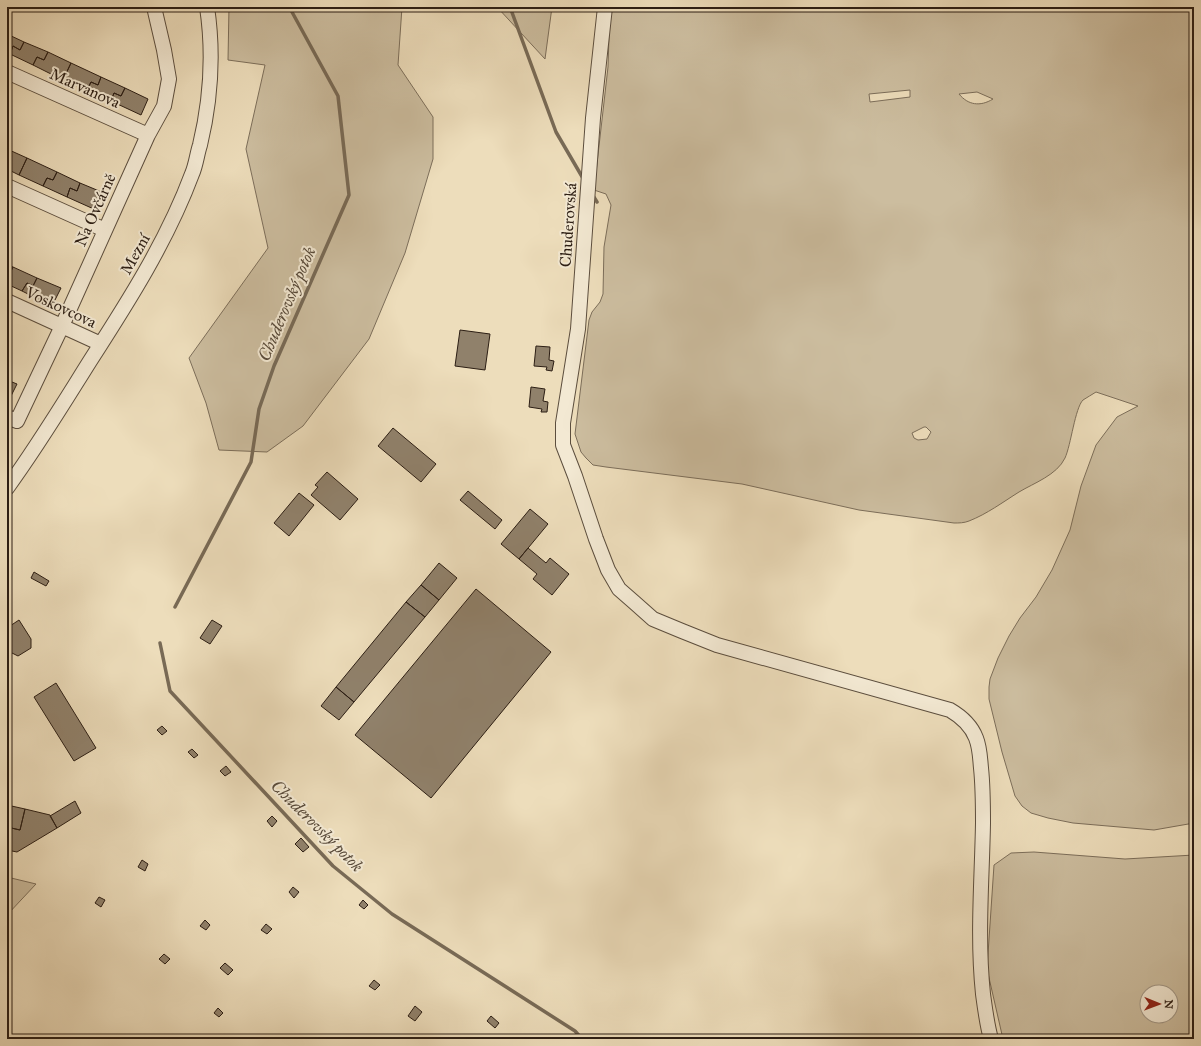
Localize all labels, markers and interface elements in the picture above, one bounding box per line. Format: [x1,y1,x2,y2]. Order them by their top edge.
street label: Marvanova [47,64,123,112]
street label: Na Ovčárně [70,170,120,249]
street label: Chuderovská [556,182,580,268]
street label: Mezní [116,230,154,278]
water label: Chuderovský potok [254,243,321,364]
street label: Voskovcova [22,282,100,332]
water label: Chuderovský potok [266,775,368,877]
north arrow [1139,984,1179,1024]
text: N [1162,999,1175,1010]

